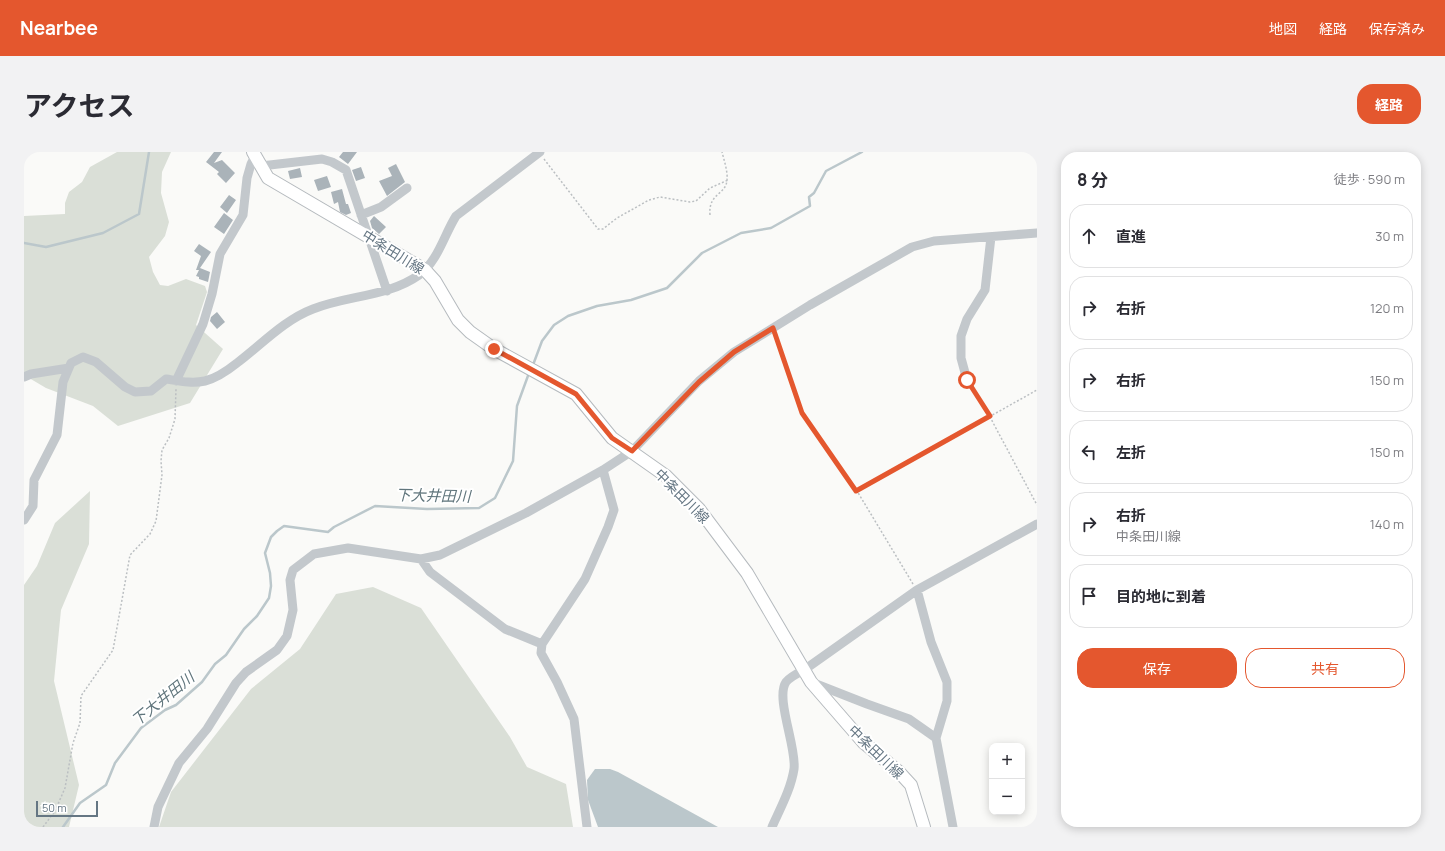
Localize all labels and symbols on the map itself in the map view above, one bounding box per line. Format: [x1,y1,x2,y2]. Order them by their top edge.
street label: 中条田川線 [359,225,428,278]
route end [485,340,503,358]
route start [958,371,976,389]
street label: 中条田川線 [651,464,714,527]
water label: 下大井田川 [395,484,473,507]
water label: 下大井田川 [127,666,200,730]
street label: 中条田川線 [845,720,908,783]
scale bar [36,799,98,818]

